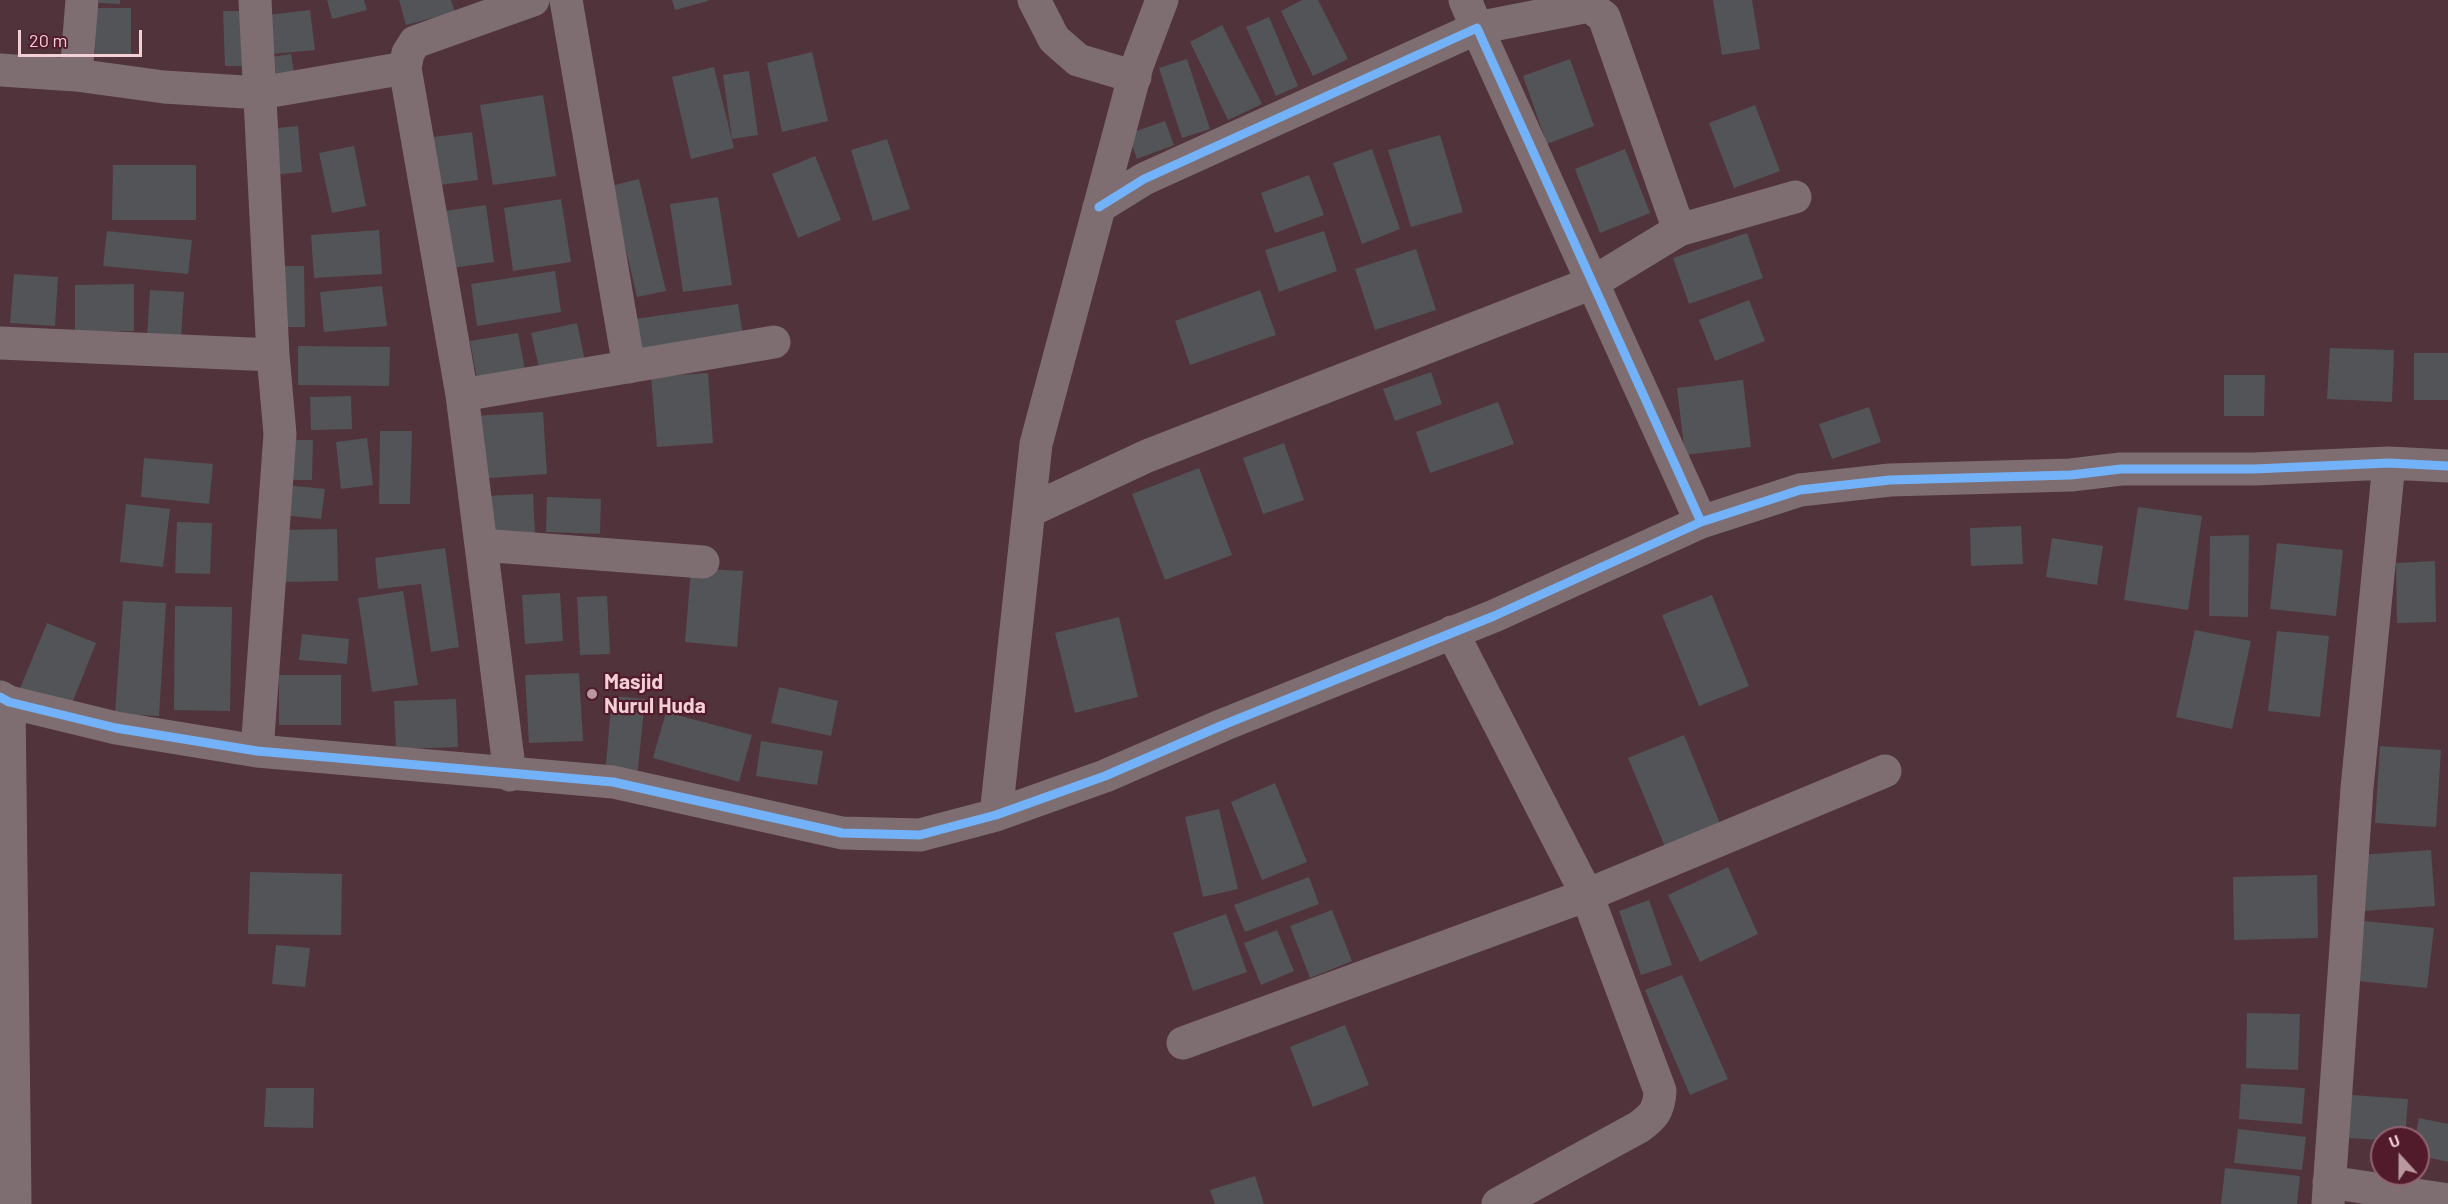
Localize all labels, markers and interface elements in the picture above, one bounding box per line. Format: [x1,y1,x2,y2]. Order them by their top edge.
scale bar [21,18,146,56]
text: 20 m [29,29,67,51]
place label: Masjid Nurul Huda [604,669,706,719]
marker: Masjid Nurul Huda [585,687,599,701]
north arrow [2370,1126,2430,1186]
text: U [2386,1130,2402,1151]

